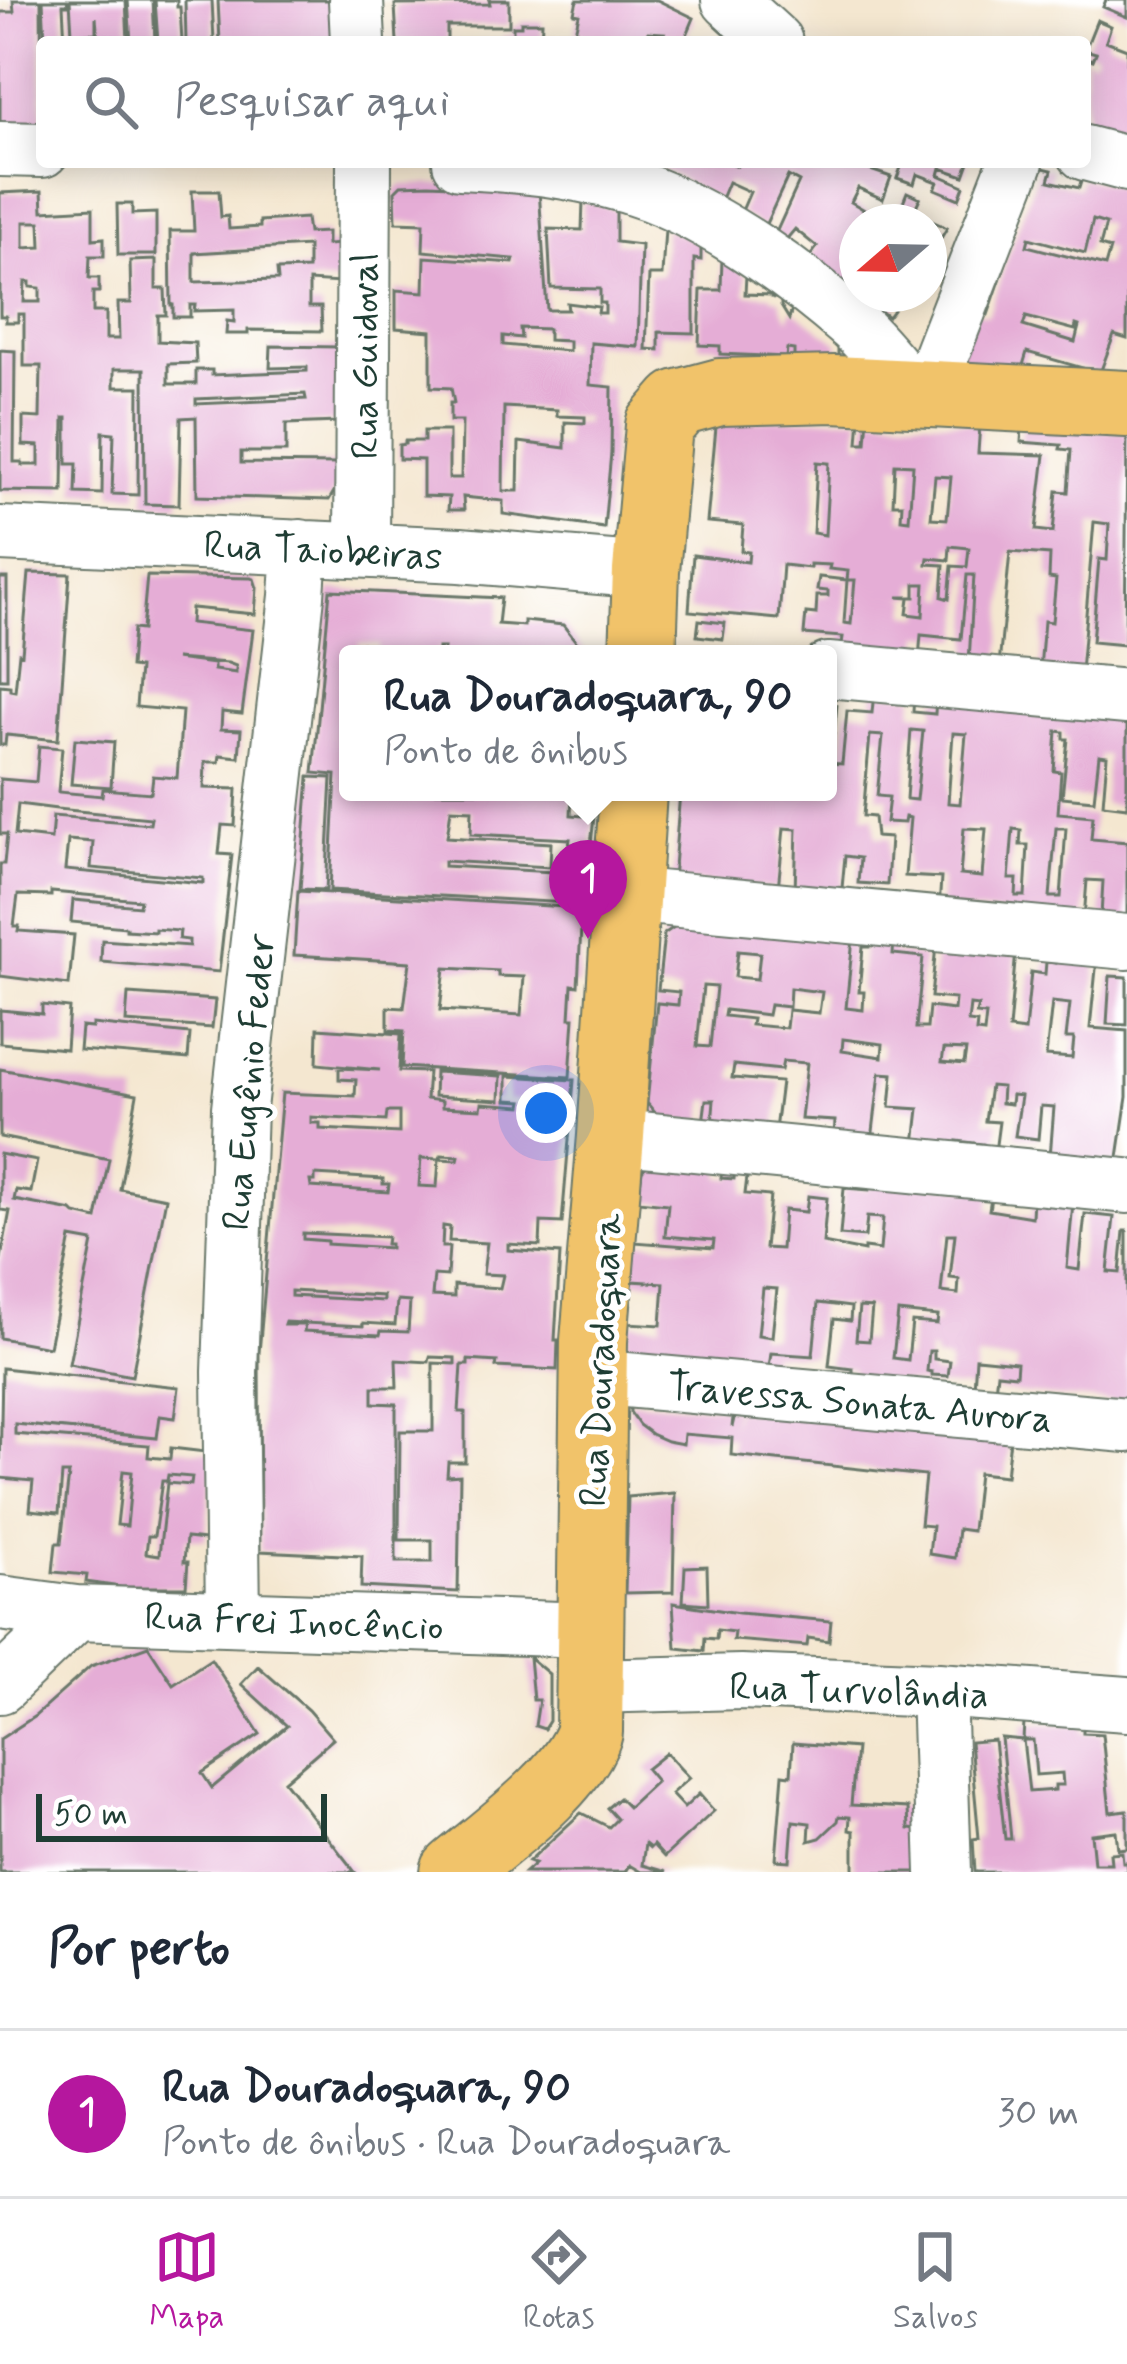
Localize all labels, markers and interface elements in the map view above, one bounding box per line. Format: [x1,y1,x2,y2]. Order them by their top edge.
search box [36,36,1091,168]
icon: search [78,69,144,135]
text: Pesquisar aqui [174,73,450,132]
north arrow [839,204,947,312]
street label: Rua Guidoval [341,253,392,459]
street label: Rua Taiobeiras [202,521,443,584]
popup [339,645,837,801]
text: Rua Douradoquara, 90 [384,668,792,727]
text: Ponto de ônibus [384,727,628,778]
pin: 1 [549,840,627,939]
street label: Rua Eugênio Feder [212,931,289,1233]
your location [516,1083,576,1143]
street label: Rua Douradoquara [569,1211,636,1508]
street label: Travessa Sonata Aurora [665,1362,1054,1447]
street label: Rua Frei Inocêncio [143,1593,444,1654]
street label: Rua Turvolândia [728,1662,989,1723]
scale bar [36,1788,327,1841]
text: 50 m [54,1793,128,1837]
text: Por perto [48,1917,230,1983]
text: Rua Douradoquara, 90 [162,2059,571,2118]
text: 1 [78,2088,96,2139]
text: 30 m [997,2088,1079,2139]
text: Ponto de ônibus · Rua Douradoquara [162,2118,730,2169]
tab: Mapa [149,2224,224,2340]
tab: Rotas [523,2224,594,2340]
tab: Salvos [893,2224,978,2340]

